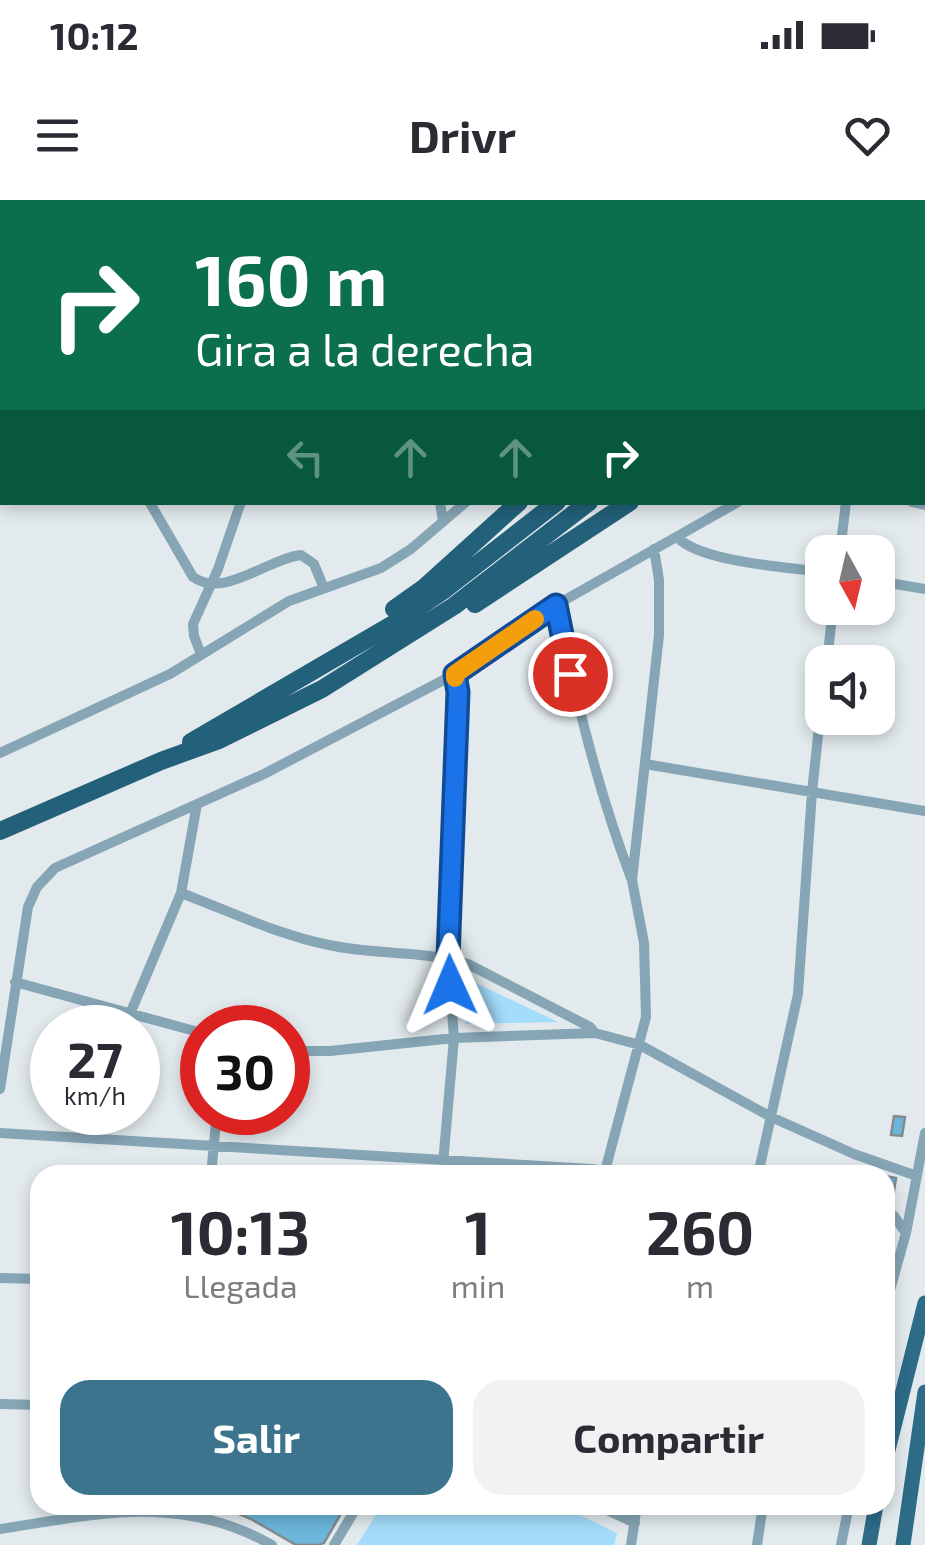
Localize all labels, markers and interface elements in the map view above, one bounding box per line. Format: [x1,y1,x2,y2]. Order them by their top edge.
text: 10:12 [50,12,139,58]
icon: menu [30,108,85,163]
text: Drivr [409,108,516,162]
icon: heart [840,108,895,163]
text: 160 m [195,236,388,320]
icon: right [30,240,160,370]
text: Gira a la derecha [195,321,534,375]
icon: left [278,430,333,485]
icon: ahead [383,430,438,485]
icon: ahead [488,430,543,485]
icon: right [593,430,648,485]
north arrow [805,535,895,625]
map controls [805,535,895,735]
pin [528,632,613,717]
button: sound [805,645,895,735]
icon: arrive [543,647,598,702]
position arrow [398,933,502,1037]
speed limit sign: 30 [180,1005,310,1135]
text: 27 [67,1028,123,1088]
text: km/h [64,1080,126,1110]
text: 10:13 [171,1195,310,1267]
text: 1 [465,1195,491,1267]
text: 260 [646,1195,754,1267]
text: Llegada [183,1266,298,1304]
text: min [451,1266,505,1304]
text: m [686,1266,714,1304]
button: Salir [60,1380,453,1495]
button: Compartir [473,1380,865,1495]

